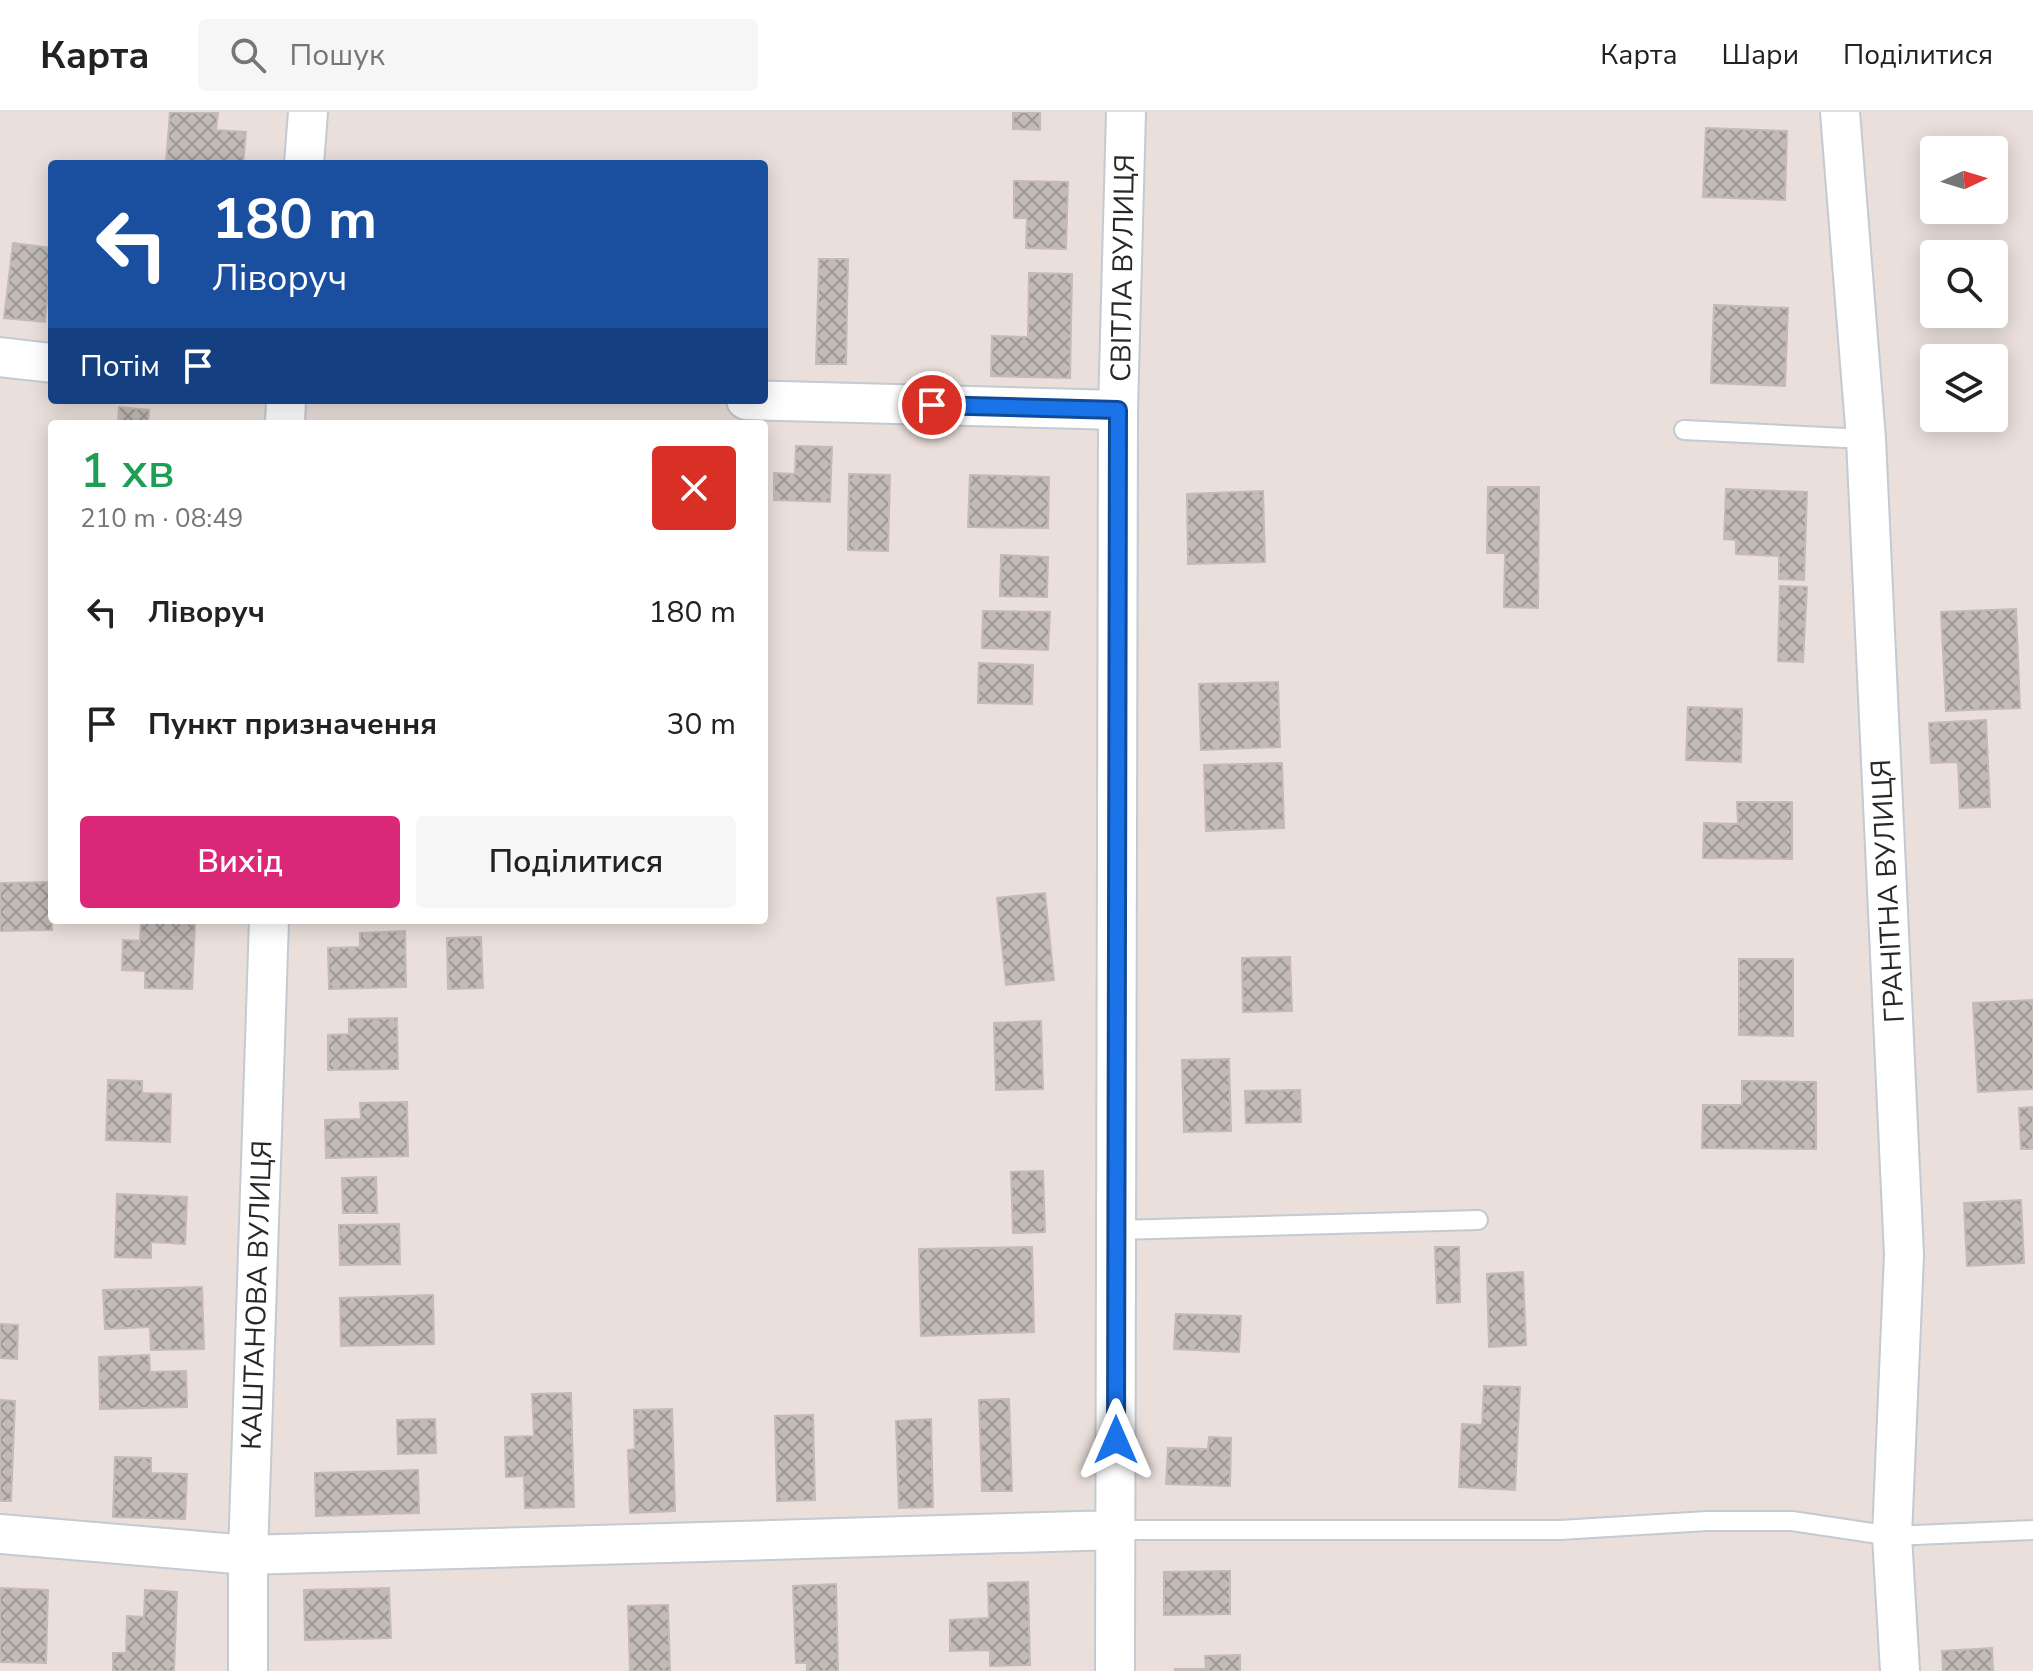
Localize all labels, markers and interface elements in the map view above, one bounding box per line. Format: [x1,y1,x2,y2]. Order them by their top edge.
search box [198,19,758,91]
text: Карта [40,30,150,81]
icon: search [226,33,270,77]
text: Пошук [290,35,385,76]
text: Карта [1600,36,1678,74]
text: Шари [1722,36,1799,74]
text: Поділитися [1843,36,1993,74]
north arrow [1920,136,2008,224]
map controls [1920,136,2008,432]
street label: СВІТЛА ВУЛИЦЯ [1102,154,1144,382]
text: 180 m [212,181,377,258]
icon: left [80,192,184,296]
button: search [1920,240,2008,328]
text: Ліворуч [212,254,347,303]
icon: arrive [176,344,220,388]
button: layers [1920,344,2008,432]
text: Потім [80,346,160,387]
pin [898,371,966,439]
icon: arrive [910,383,954,427]
text: 1 хв [80,438,174,504]
button: close [652,446,736,530]
text: 210 m · 08:49 [80,501,243,536]
icon: left [80,590,124,634]
text: Ліворуч [148,592,265,633]
text: 180 m [649,592,736,633]
icon: arrive [80,702,124,746]
text: Пункт призначення [148,704,437,745]
text: 30 m [667,704,736,745]
street label: ГРАНІТНА ВУЛИЦЯ [1862,758,1914,1024]
button: Вихід [80,816,400,908]
button: Поділитися [416,816,736,908]
street label: КАШТАНОВА ВУЛИЦЯ [233,1140,281,1451]
position arrow [1074,1398,1158,1482]

